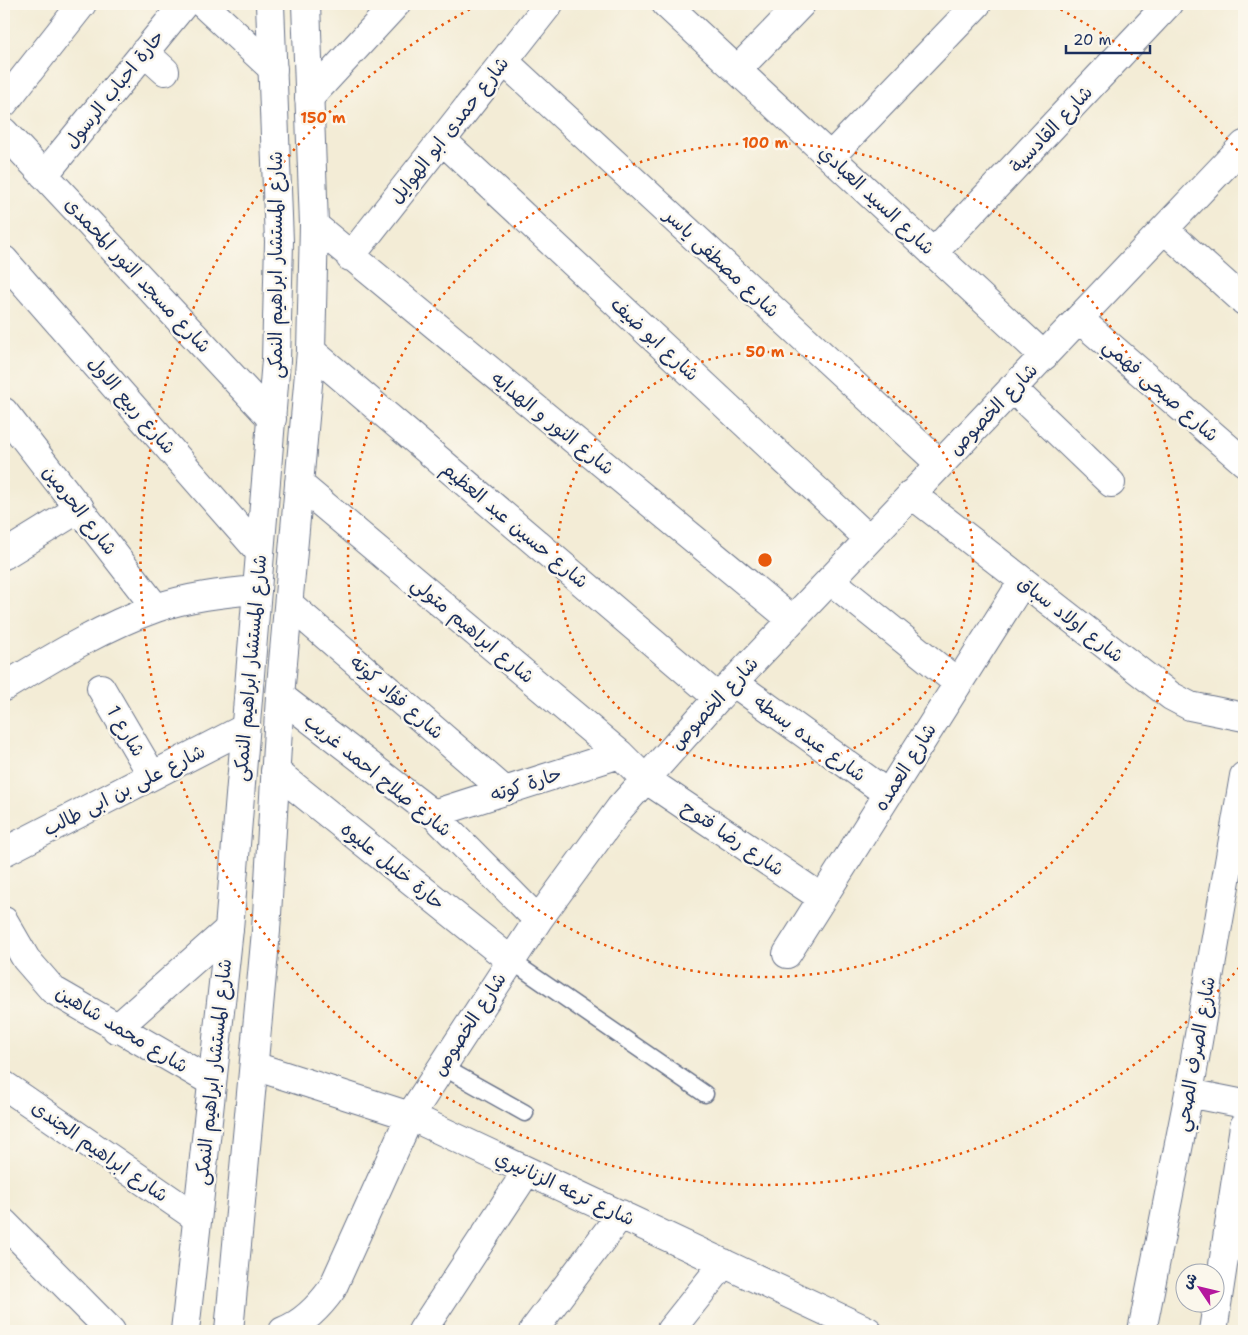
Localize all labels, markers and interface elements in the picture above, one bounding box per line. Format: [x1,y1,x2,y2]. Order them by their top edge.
scale bar [1066,22,1149,54]
street label: حارة احباب الرسول [58,25,170,153]
text: 20 m [1073,30,1112,50]
street label: شارع حمدى ابو الهوايل [384,51,515,209]
street label: شارع القادسية [1004,80,1099,179]
text: 150 m [300,108,346,128]
text: 100 m [742,133,788,153]
street label: شارع السيد العبادي [812,140,940,262]
street label: شارع المستشار ابراهيم النمكى [263,151,290,379]
street label: شارع مسجد النور المحمدى [59,192,217,359]
street label: شارع مصطفى ياسر [657,202,785,324]
street label: شارع ابو ضيف [605,292,705,387]
street label: شارع صبحى فهمي [1095,333,1224,450]
text: 50 m [746,342,785,362]
street label: شارع ربيع الاول [82,351,181,460]
street label: شارع الخصوص [943,358,1044,461]
street label: شارع النور و الهدايه [486,366,620,481]
street label: شارع حسين عبد العظيم [435,456,594,595]
street label: شارع الحرمين [36,460,123,561]
centre of rings [756,551,774,569]
street label: شارع المستشار ابراهيم النمكى [228,553,274,783]
street label: شارع اولاد سباق [1012,570,1129,669]
street label: شارع ابراهيم متولي [404,571,540,692]
street label: شارع فؤاد كوته [344,649,449,745]
street label: شارع الخصوص [664,651,764,756]
street label: شارع عبده بسطه [748,689,871,788]
street label: شارع 1 [100,701,151,762]
street label: شارع صلاح احمد غريب [298,708,457,843]
street label: شارع العمده [868,718,943,816]
street label: شارع على بن ابى طالب [39,738,210,843]
street label: حارة كوته [487,761,565,807]
street label: شارع رضا فتوح [676,795,789,882]
street label: حارة خليل عليوه [336,816,450,916]
street label: شارع المستشار ابراهيم النمكى [189,957,239,1187]
street label: شارع الخصوص [426,967,513,1081]
street label: شارع الصرف الصحي [1169,974,1225,1134]
street label: شارع محمد شاهين [51,980,193,1079]
street label: شارع ابراهيم الجندى [26,1094,173,1209]
street label: شارع ترعه الزنانيري [490,1145,639,1233]
north arrow [1176,1262,1226,1312]
text: ش [1178,1269,1201,1292]

